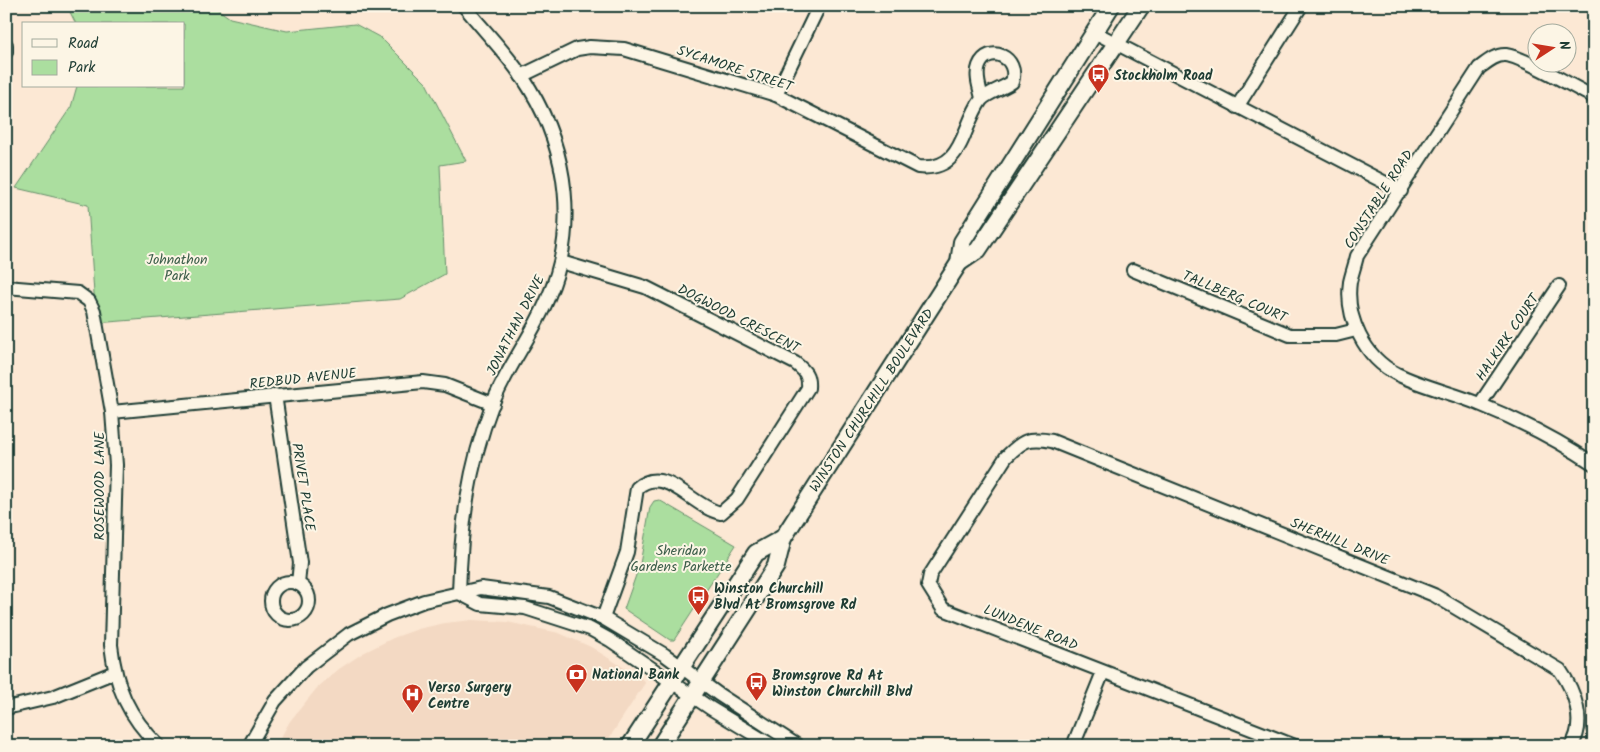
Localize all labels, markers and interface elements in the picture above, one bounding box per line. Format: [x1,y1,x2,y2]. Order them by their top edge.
legend [22,22,185,88]
north arrow [1528,22,1578,72]
text: Road [68,32,99,56]
text: N [1552,39,1575,52]
street label: SYCAMORE STREET [674,40,797,99]
text: Park [68,56,96,80]
bus stop icon: Stockholm Road [1086,63,1110,94]
place label: Stockholm Road [1114,65,1213,87]
street label: CONSTABLE ROAD [1338,146,1419,254]
park label: Johnathon Park [146,249,208,287]
street label: TALLBERG COURT [1179,265,1292,329]
street label: JONATHAN DRIVE [481,270,551,380]
street label: DOGWOOD CRESCENT [674,279,805,360]
street label: HALKIRK COURT [1470,288,1546,386]
street label: WINSTON CHURCHILL BOULEVARD [804,304,940,497]
street label: REDBUD AVENUE [248,362,359,396]
street label: ROSEWOOD LANE [89,431,111,540]
street label: PRIVET PLACE [285,441,321,534]
street label: SHERHILL DRIVE [1287,512,1393,572]
park label: Sheridan Gardens Parkette [631,540,732,578]
place label: Winston Churchill Blvd At Bromsgrove Rd [714,578,857,616]
bus stop icon: Winston Churchill Blvd At Bromsgrove Rd [686,584,710,615]
street label: LUNDENE ROAD [980,599,1081,657]
bank icon: National Bank [564,662,588,693]
place label: National Bank [592,664,680,686]
place label: Bromsgrove Rd At Winston Churchill Blvd [772,665,913,703]
bus stop icon: Bromsgrove Rd At Winston Churchill Blvd [744,671,768,702]
place label: Verso Surgery Centre [428,677,512,715]
hospital icon: Verso Surgery Centre [400,683,424,714]

